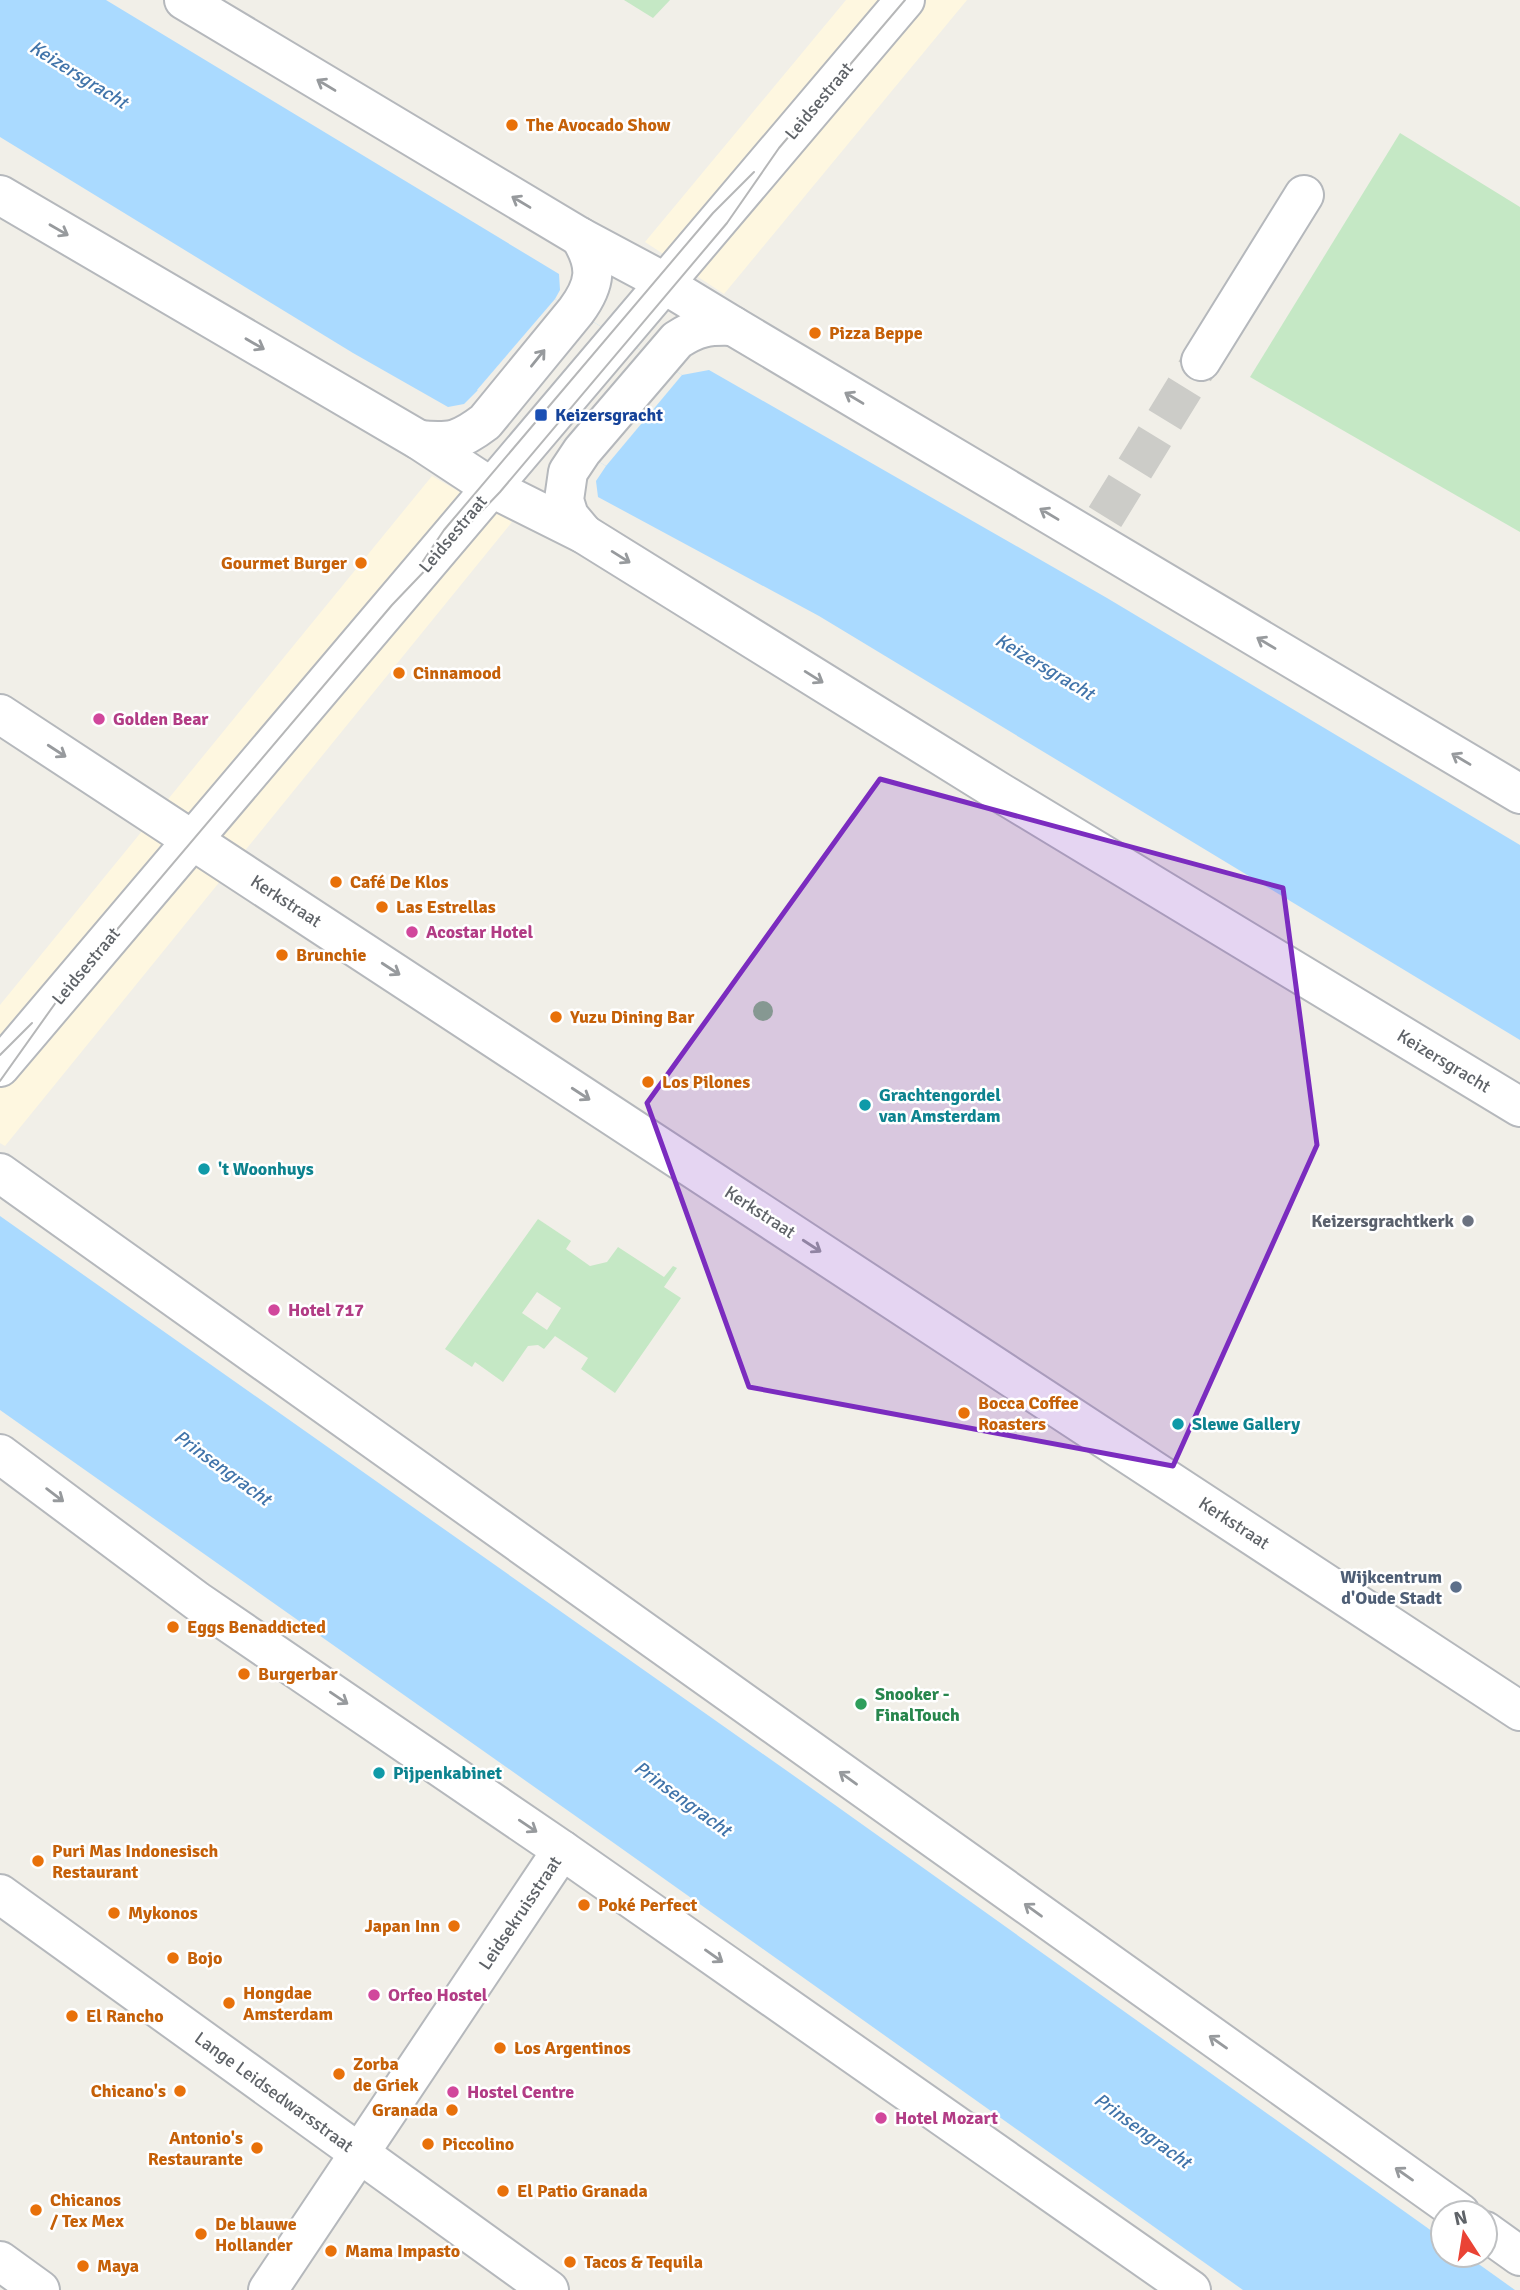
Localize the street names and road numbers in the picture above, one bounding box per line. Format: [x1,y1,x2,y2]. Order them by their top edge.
street label: Leidsestraat [780,58,858,144]
street label: Leidsestraat [414,491,492,577]
street label: Kerkstraat [246,870,326,932]
street label: Leidsestraat [47,923,125,1009]
street label: Keizersgracht [1393,1024,1495,1098]
street label: Kerkstraat [720,1181,800,1243]
street label: Kerkstraat [1194,1492,1274,1554]
street label: Leidsekruisstraat [474,1852,566,1974]
street label: Lange Leidsedwarsstraat [190,2027,358,2157]

